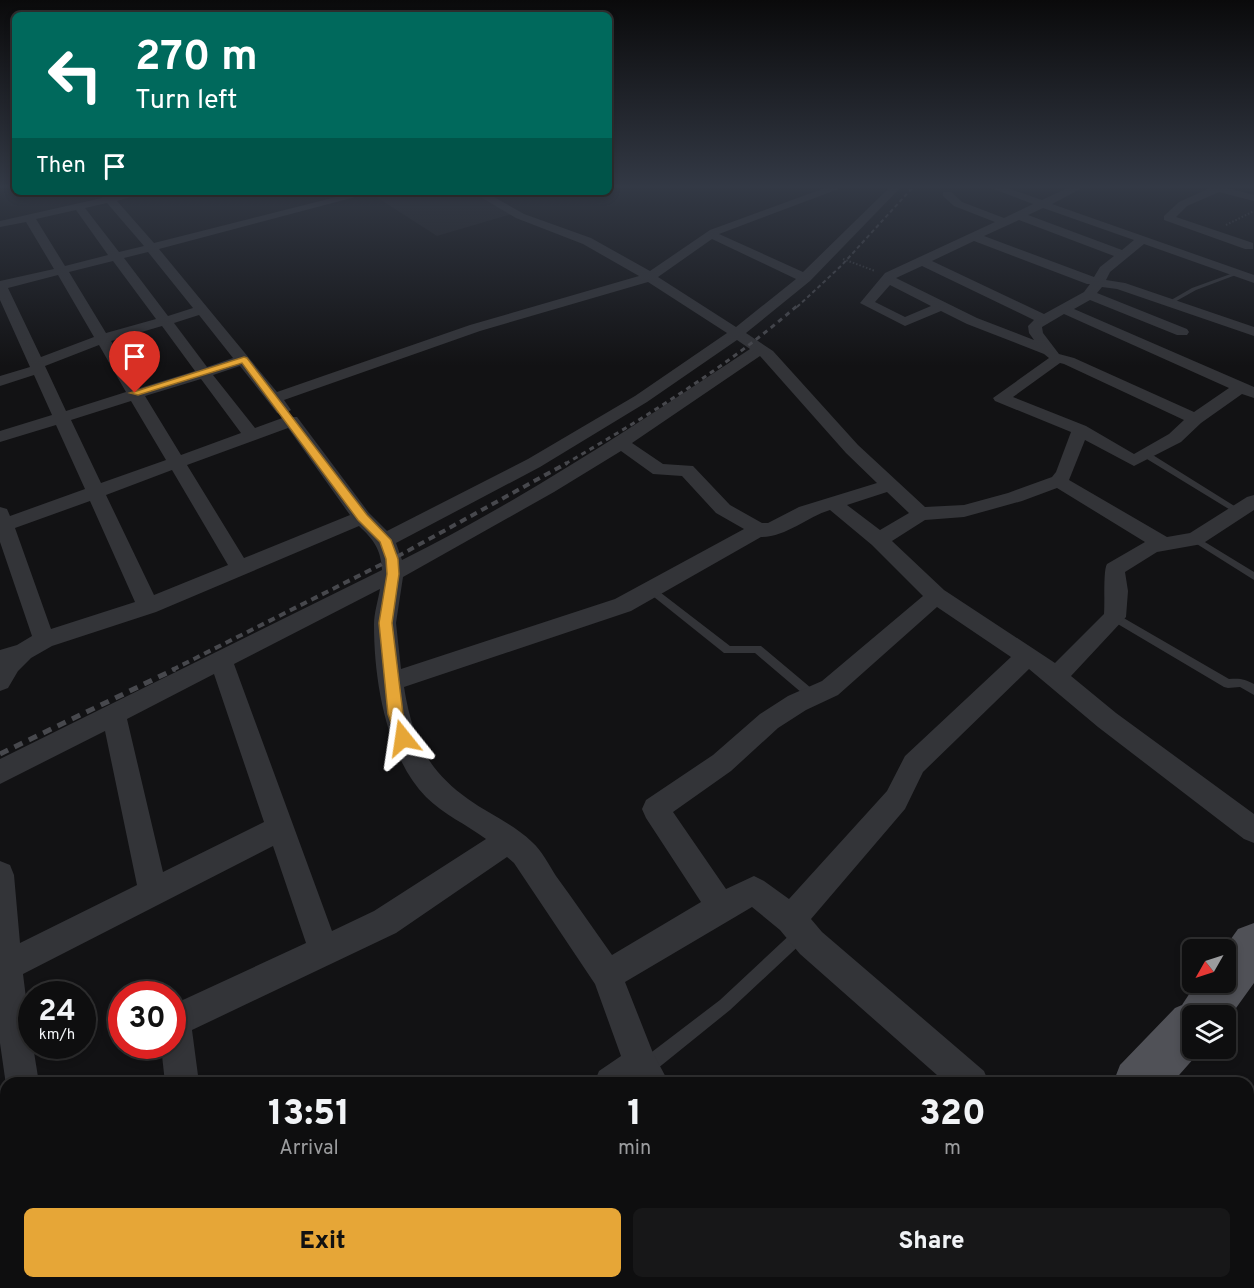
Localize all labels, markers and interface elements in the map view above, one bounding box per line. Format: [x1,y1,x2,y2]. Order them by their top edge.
text: 270 m [135,32,258,85]
icon: left [36,36,114,114]
text: Turn left [135,84,237,118]
icon: arrive [98,150,131,183]
text: Then [36,153,86,180]
pin [109,331,160,393]
icon: arrive [118,340,151,373]
position arrow [371,706,435,770]
north arrow [1182,939,1236,993]
map controls [1182,939,1236,1059]
speed limit sign: 30 [108,981,186,1059]
text: 24 [38,994,76,1031]
button: layers [1182,1005,1236,1059]
text: km/h [39,1026,75,1045]
text: 13:51 [268,1092,350,1138]
text: 1 [627,1092,642,1138]
text: 320 [919,1092,986,1138]
text: Arrival [279,1136,339,1162]
text: min [618,1136,651,1162]
text: m [944,1136,961,1162]
button: Exit [24,1208,621,1277]
button: Share [633,1208,1230,1277]

